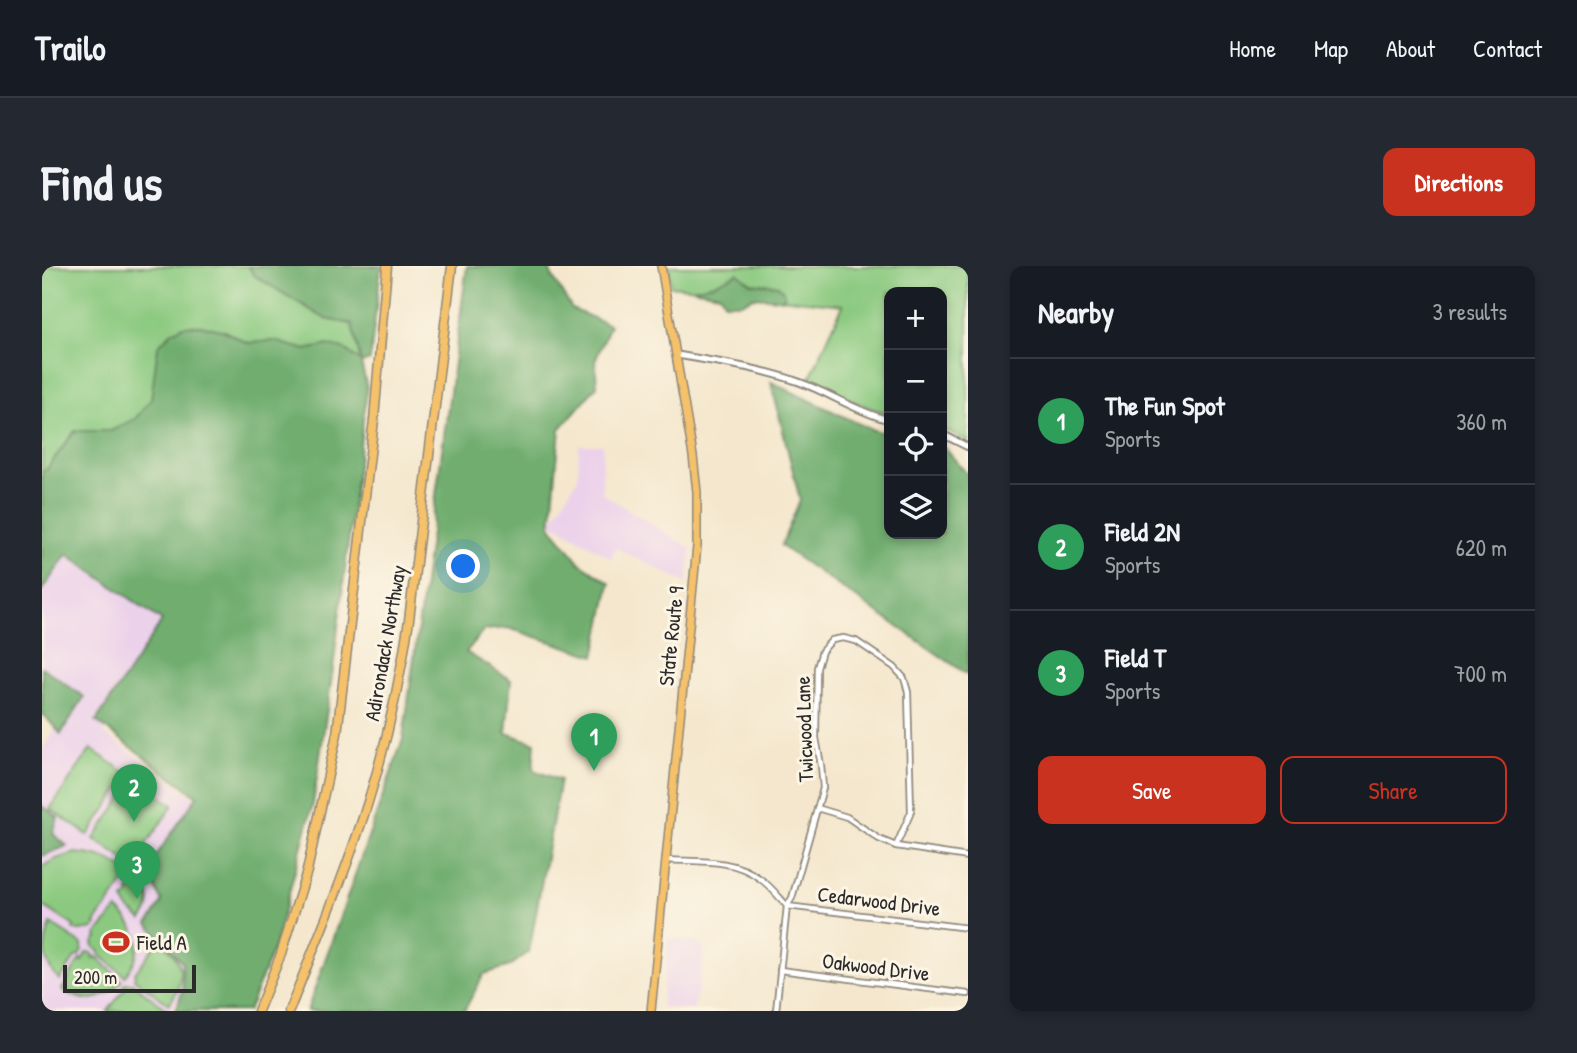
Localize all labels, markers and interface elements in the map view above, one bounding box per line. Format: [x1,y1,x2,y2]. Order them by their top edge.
text: Trailo [35,26,106,70]
text: Home [1229,32,1276,64]
text: Map [1314,32,1348,64]
text: About [1386,32,1435,64]
text: Contact [1473,32,1542,64]
button: Directions [1383,148,1535,216]
text: Find us [42,149,162,215]
map controls [884,287,947,539]
button: + [884,287,947,350]
text: Nearby [1038,292,1114,332]
text: 3 results [1432,296,1507,327]
button: − [884,350,947,413]
text: The Fun Spot [1105,388,1225,423]
text: 1 [1057,406,1065,437]
text: 360 m [1456,406,1507,437]
button: locate [884,413,947,476]
text: Sports [1105,423,1160,454]
button: layers [884,476,947,539]
text: Field 2N [1105,514,1180,549]
text: 2 [1056,532,1066,563]
text: 620 m [1456,532,1507,563]
your location [446,549,480,583]
text: Sports [1105,549,1160,580]
street label: Adirondack Northway [357,563,413,723]
street label: State Route 9 [651,584,691,687]
text: Field T [1105,640,1166,675]
text: 3 [1056,658,1066,689]
text: 700 m [1454,658,1507,689]
text: Sports [1105,675,1160,706]
street label: Twicwood Lane [788,676,820,782]
pin: 1 [571,713,617,771]
button: Save [1038,756,1266,824]
button: Share [1280,756,1507,824]
pin: 2 [111,764,157,822]
pin: 3 [114,841,160,899]
street label: Cedarwood Drive [816,879,942,923]
sports icon: Field A [101,927,131,957]
place label: Field A [136,928,187,957]
street label: Oakwood Drive [821,946,931,988]
scale bar [63,962,196,994]
text: 200 m [74,964,117,990]

